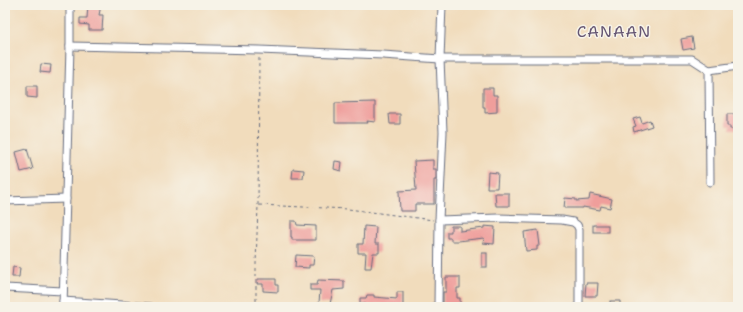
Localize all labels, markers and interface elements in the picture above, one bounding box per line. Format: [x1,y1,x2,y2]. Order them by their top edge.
district label: CANAAN [577,21,651,42]

